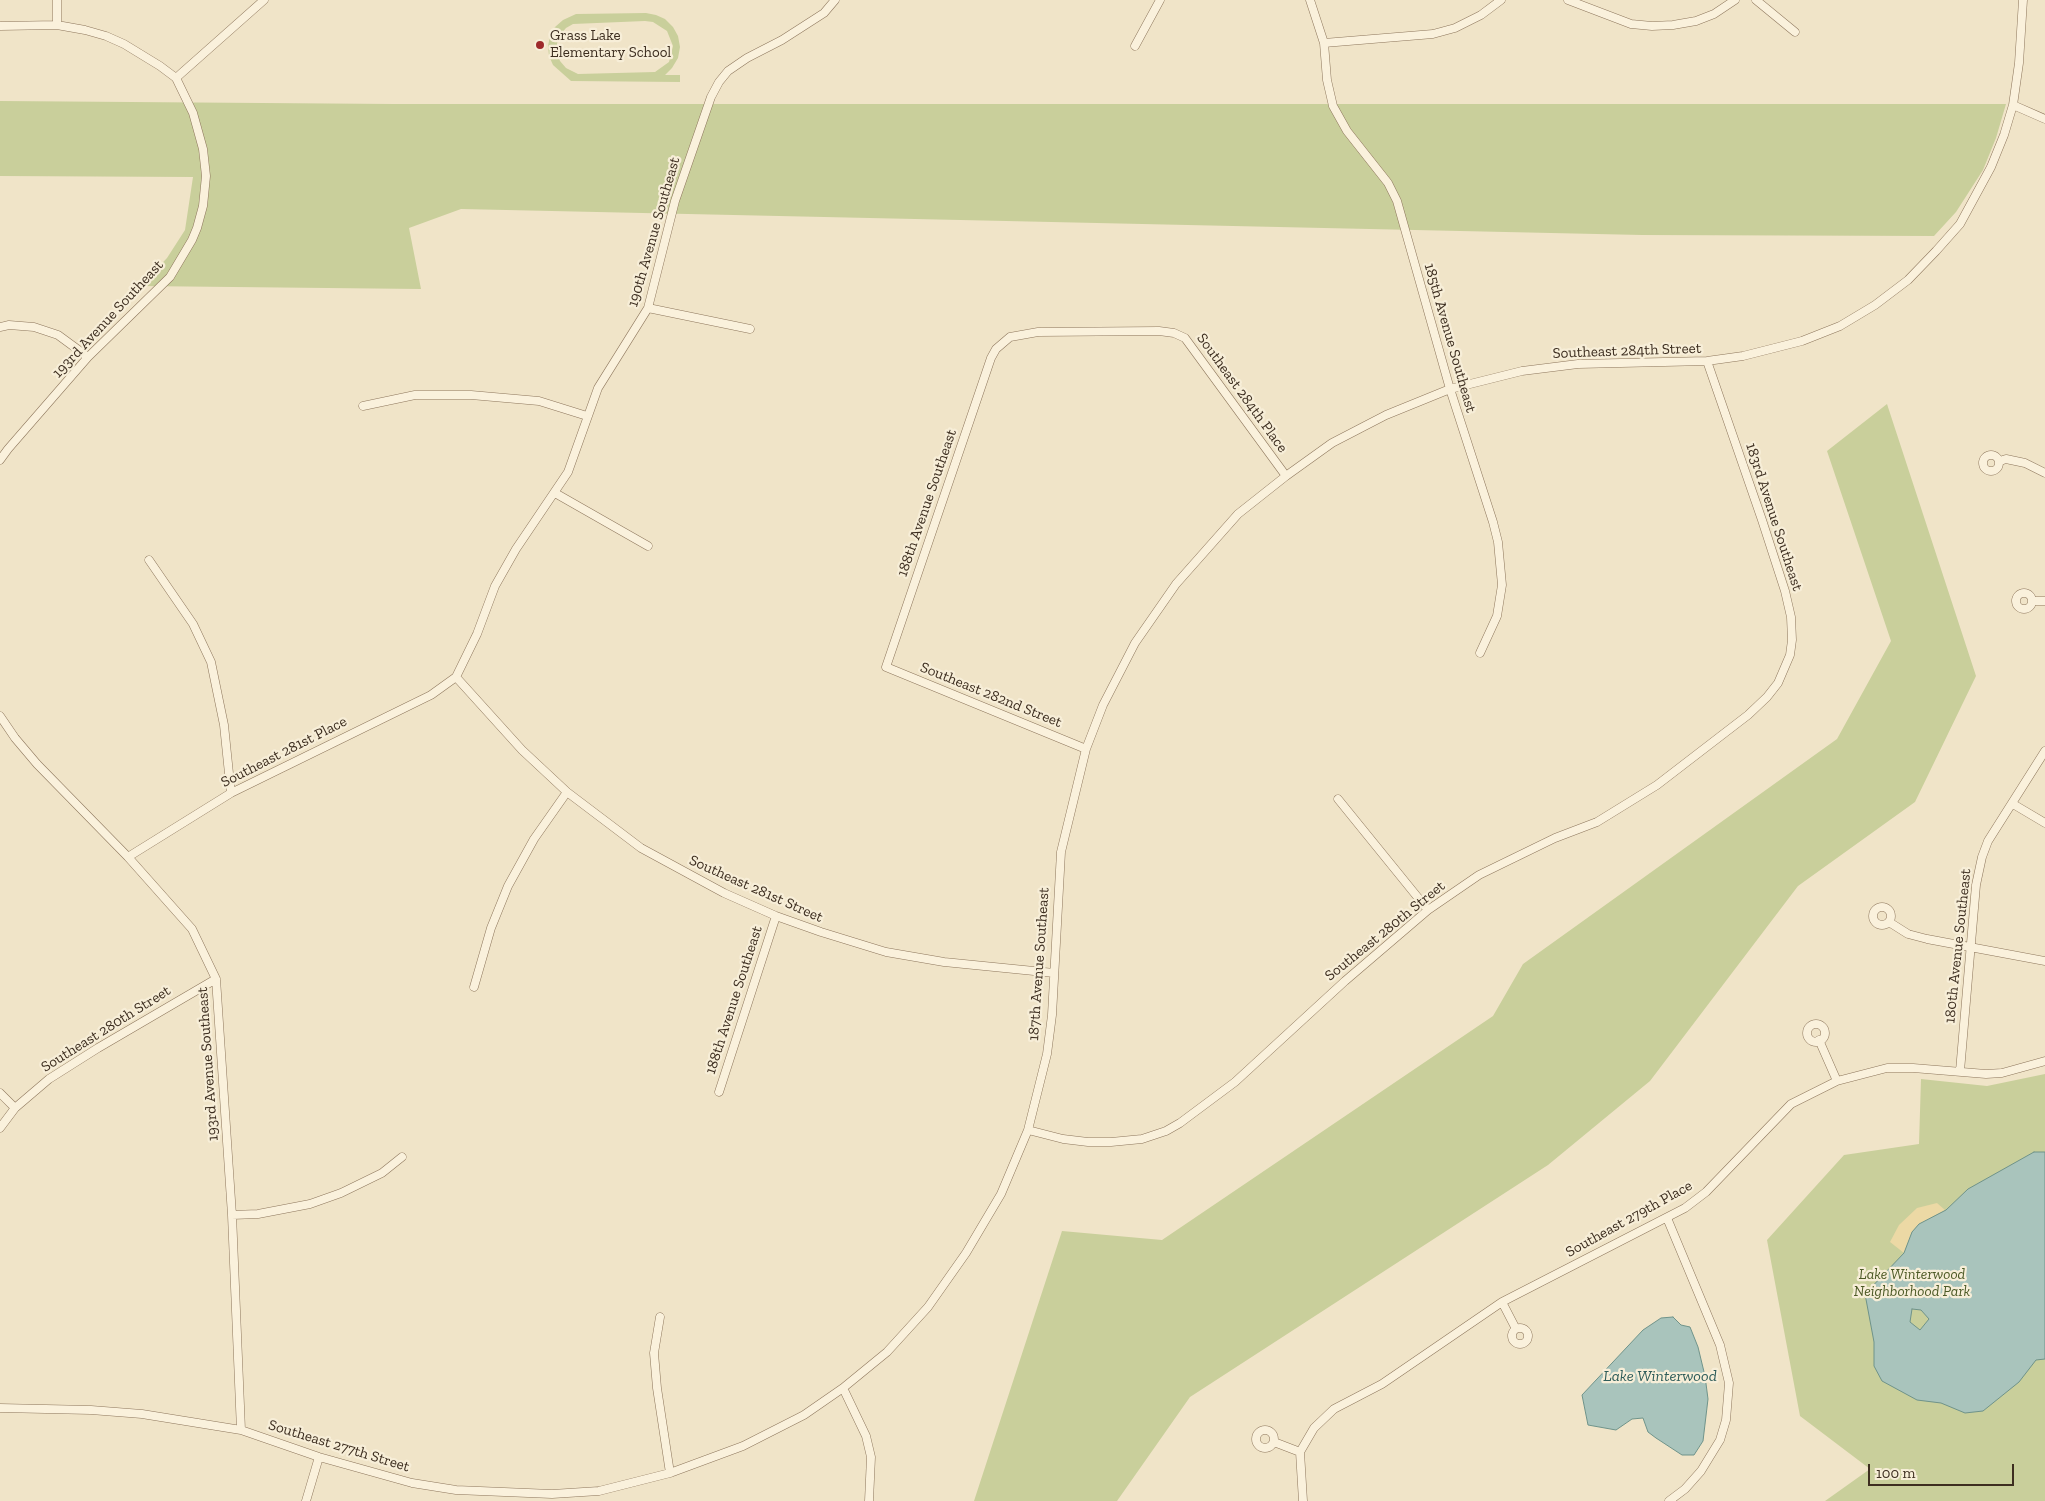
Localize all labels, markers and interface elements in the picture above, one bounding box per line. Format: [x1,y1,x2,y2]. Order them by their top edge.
place label: Grass Lake Elementary School [550,27,671,62]
marker: Grass Lake Elementary School [534,39,546,51]
street label: 190th Avenue Southeast [624,155,684,309]
street label: 193rd Avenue Southeast [49,256,167,382]
street label: 185th Avenue Southeast [1420,261,1480,415]
street label: Southeast 284th Place [1193,330,1291,456]
street label: Southeast 284th Street [1552,339,1702,363]
street label: 188th Avenue Southeast [893,427,961,579]
street label: 183rd Avenue Southeast [1742,441,1806,593]
street label: Southeast 282nd Street [918,658,1064,732]
street label: Southeast 281st Place [218,712,350,792]
street label: Southeast 281st Street [686,851,826,927]
street label: 180th Avenue Southeast [1941,868,1975,1024]
street label: Southeast 280th Street [1321,877,1449,985]
street label: 187th Avenue Southeast [1025,887,1053,1041]
street label: 188th Avenue Southeast [702,924,766,1076]
street label: Southeast 280th Street [38,982,174,1076]
street label: 193rd Avenue Southeast [194,986,222,1142]
street label: Southeast 279th Place [1563,1177,1695,1261]
park label: Lake Winterwood Neighborhood Park [1854,1266,1970,1301]
water label: Lake Winterwood [1603,1366,1717,1386]
street label: Southeast 277th Street [266,1416,412,1476]
scale bar [1870,1454,2016,1486]
text: 100 m [1876,1464,1915,1482]

